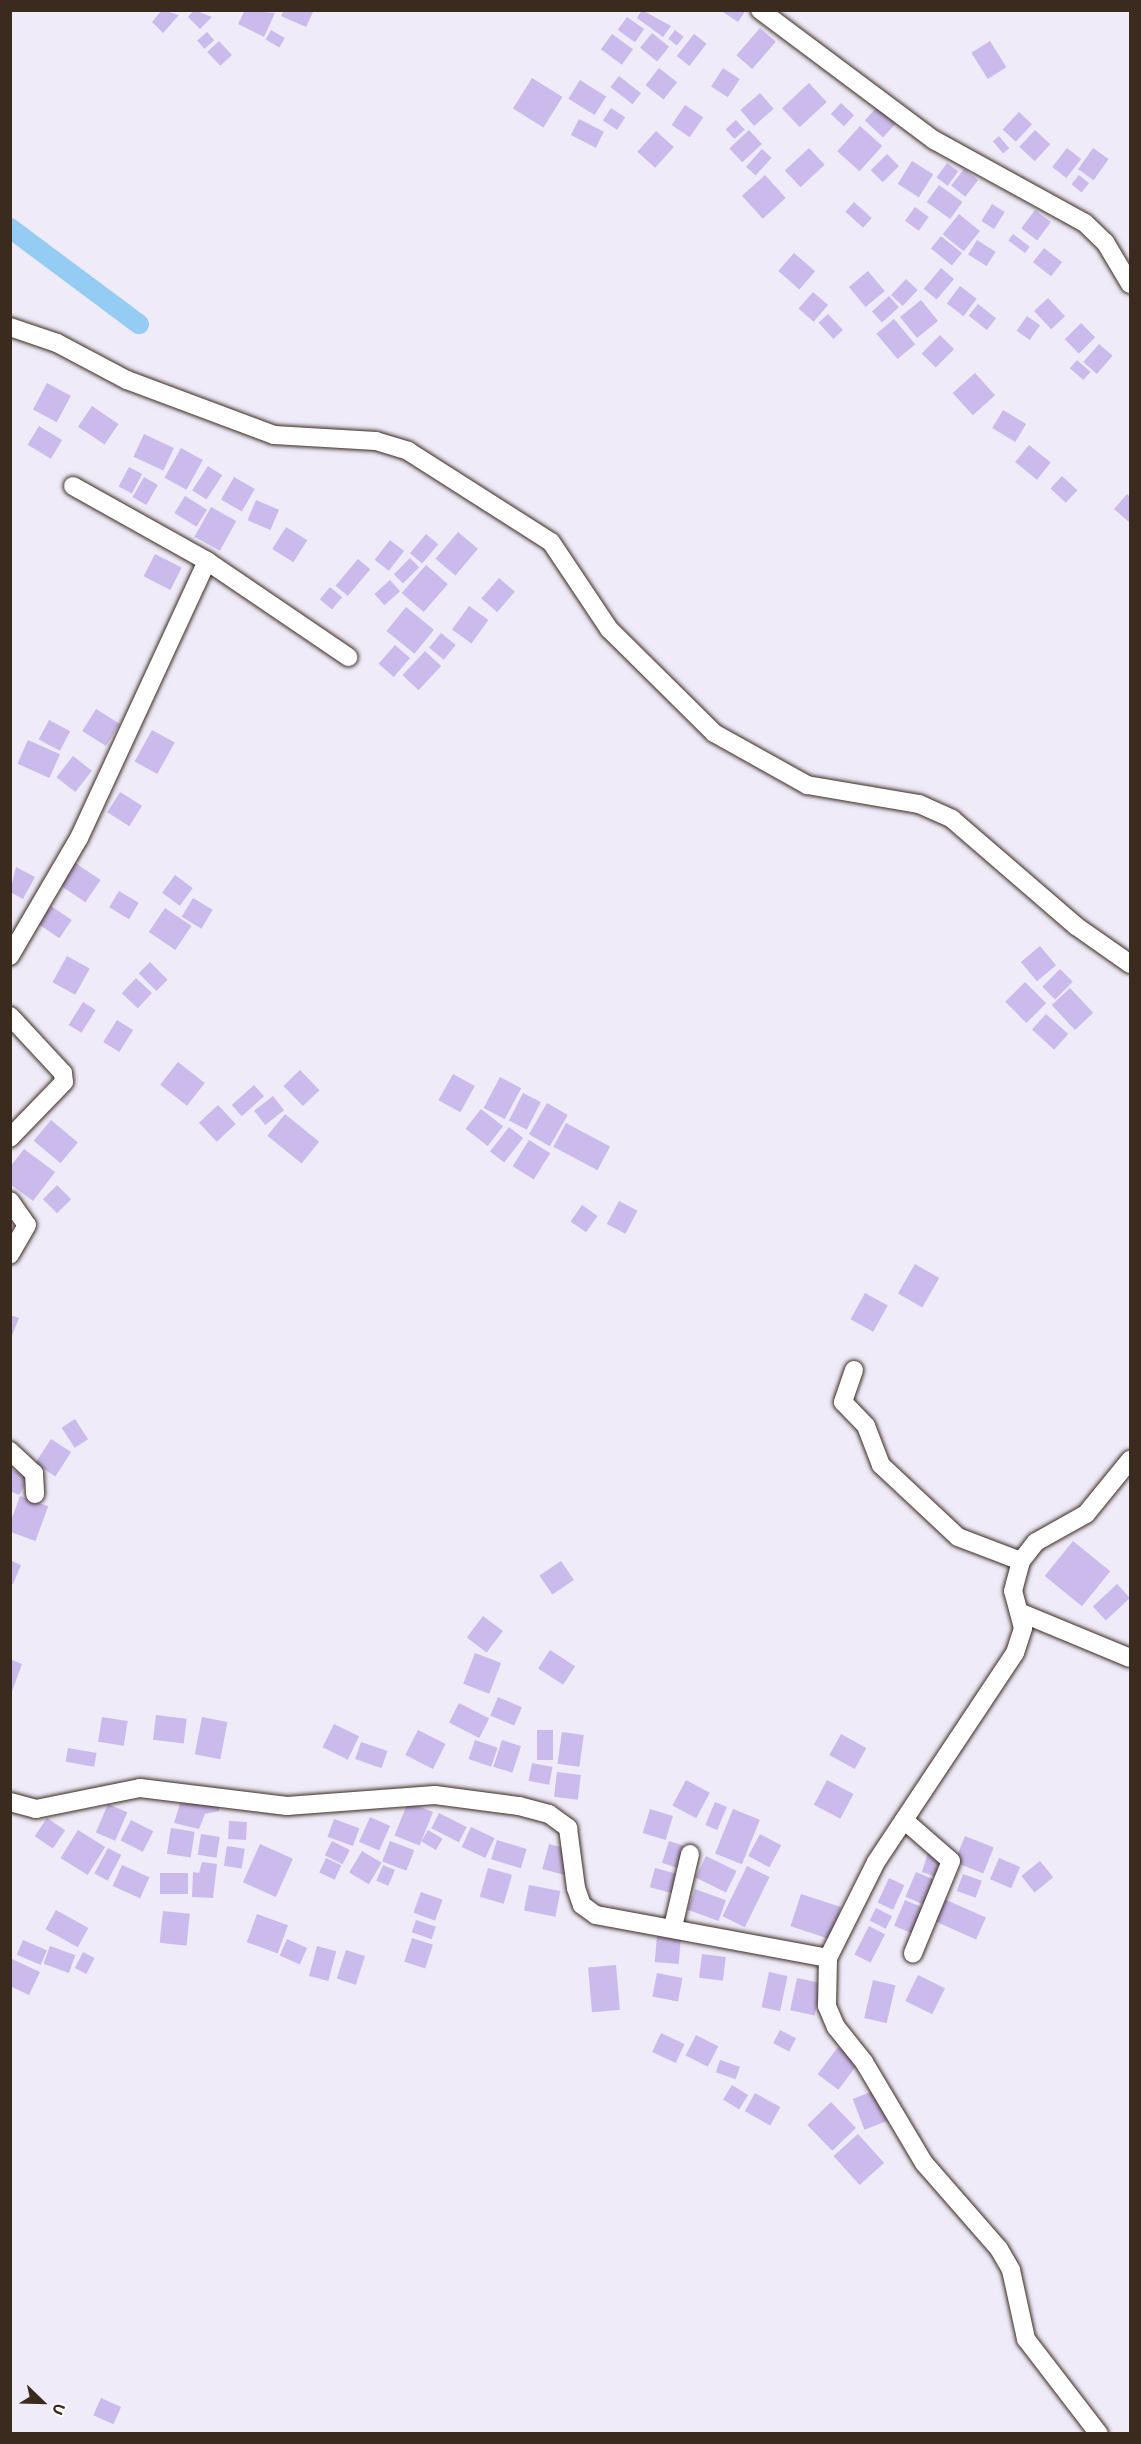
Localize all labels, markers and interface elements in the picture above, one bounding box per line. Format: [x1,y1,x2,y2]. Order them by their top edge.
north arrow [12,2372,72,2432]
text: U [48,2401,70,2418]

